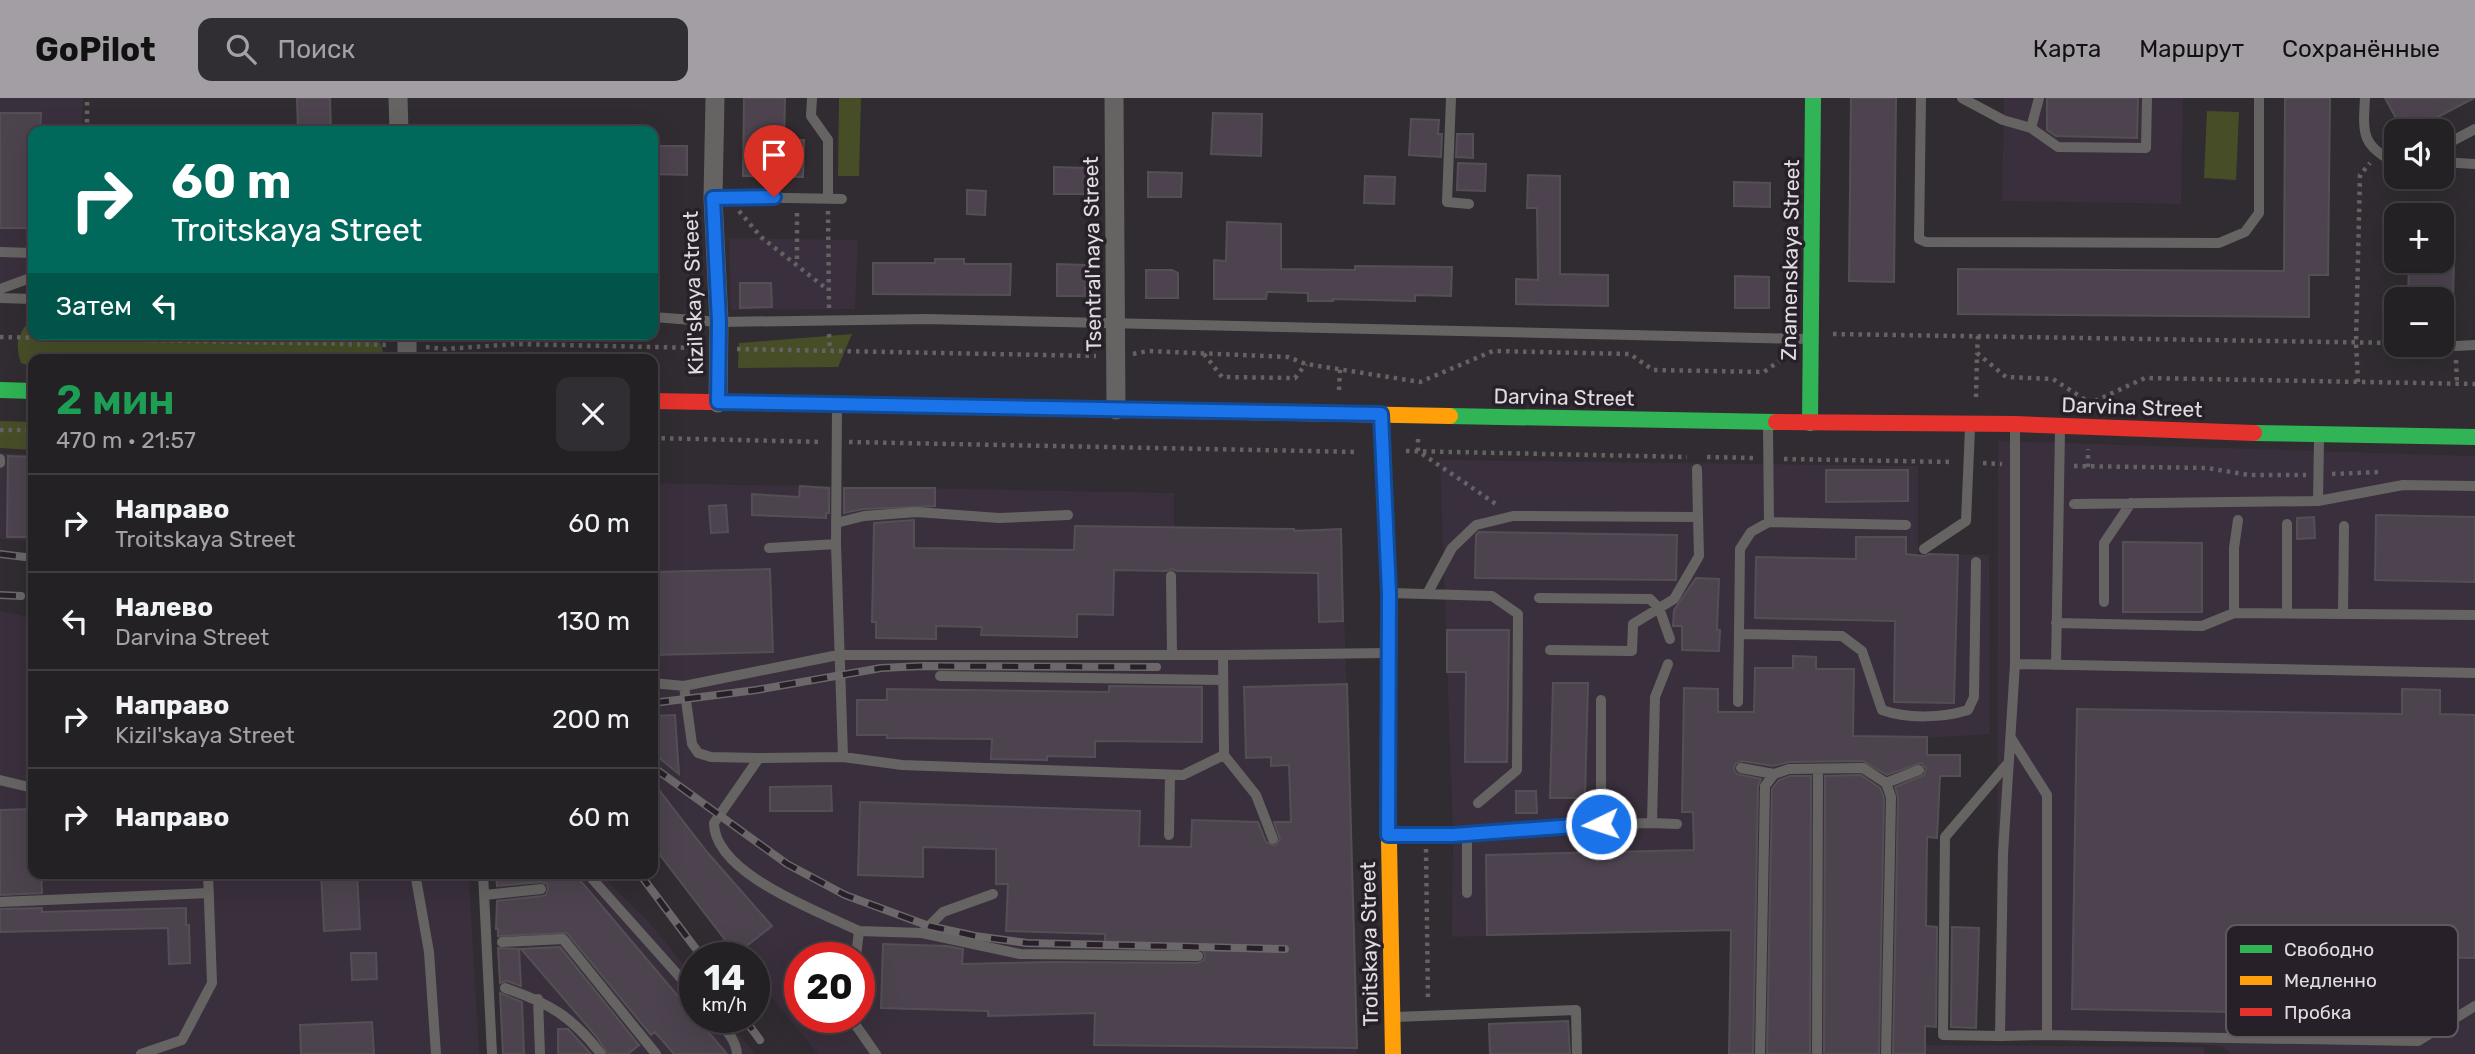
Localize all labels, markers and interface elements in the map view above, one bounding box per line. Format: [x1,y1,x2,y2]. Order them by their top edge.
search box [198,18,688,81]
text: GoPilot [35,30,156,69]
icon: search [222,30,260,68]
text: Поиск [278,34,355,65]
text: Карта [2033,35,2101,63]
text: Маршрут [2139,35,2244,63]
text: Сохранённые [2282,35,2440,63]
map controls [2384,119,2454,357]
button: sound [2384,119,2454,189]
pin [744,125,804,197]
icon: arrive [755,136,793,174]
text: 60 m [171,152,292,210]
icon: right [56,154,147,245]
street label: Tsentral'naya Street [1078,156,1106,352]
street label: Znamenskaya Street [1776,159,1804,361]
button: + [2384,203,2454,273]
text: Troitskaya Street [171,211,422,249]
street label: Kizil'skaya Street [678,211,708,375]
icon: left [146,287,184,325]
button: − [2384,287,2454,357]
text: Затем [56,291,132,322]
text: 2 мин [56,375,175,425]
button: close [556,377,630,451]
street label: Darvina Street [1493,383,1635,411]
street label: Darvina Street [2061,392,2203,422]
text: 470 m · 21:57 [56,426,196,454]
text: Направо [115,494,229,525]
icon: right [56,504,94,542]
text: 60 m [568,508,630,539]
text: Troitskaya Street [115,525,296,553]
text: Налево [115,592,213,623]
icon: left [56,602,94,640]
text: 130 m [557,606,630,637]
text: Darvina Street [115,623,269,651]
text: Направо [115,690,229,721]
icon: right [56,700,94,738]
text: 200 m [552,704,630,735]
text: Kizil'skaya Street [115,721,295,749]
position arrow [1564,787,1638,861]
icon: right [56,798,94,836]
text: Направо [115,802,229,833]
text: 60 m [568,802,630,833]
street label: Troitskaya Street [1355,861,1383,1027]
legend [2226,925,2458,1037]
text: Свободно [2284,938,2374,961]
speed limit sign: 20 [784,942,875,1033]
text: 14 [704,957,745,999]
text: Медленно [2284,969,2377,992]
text: km/h [702,994,747,1016]
text: Пробка [2284,1001,2352,1024]

